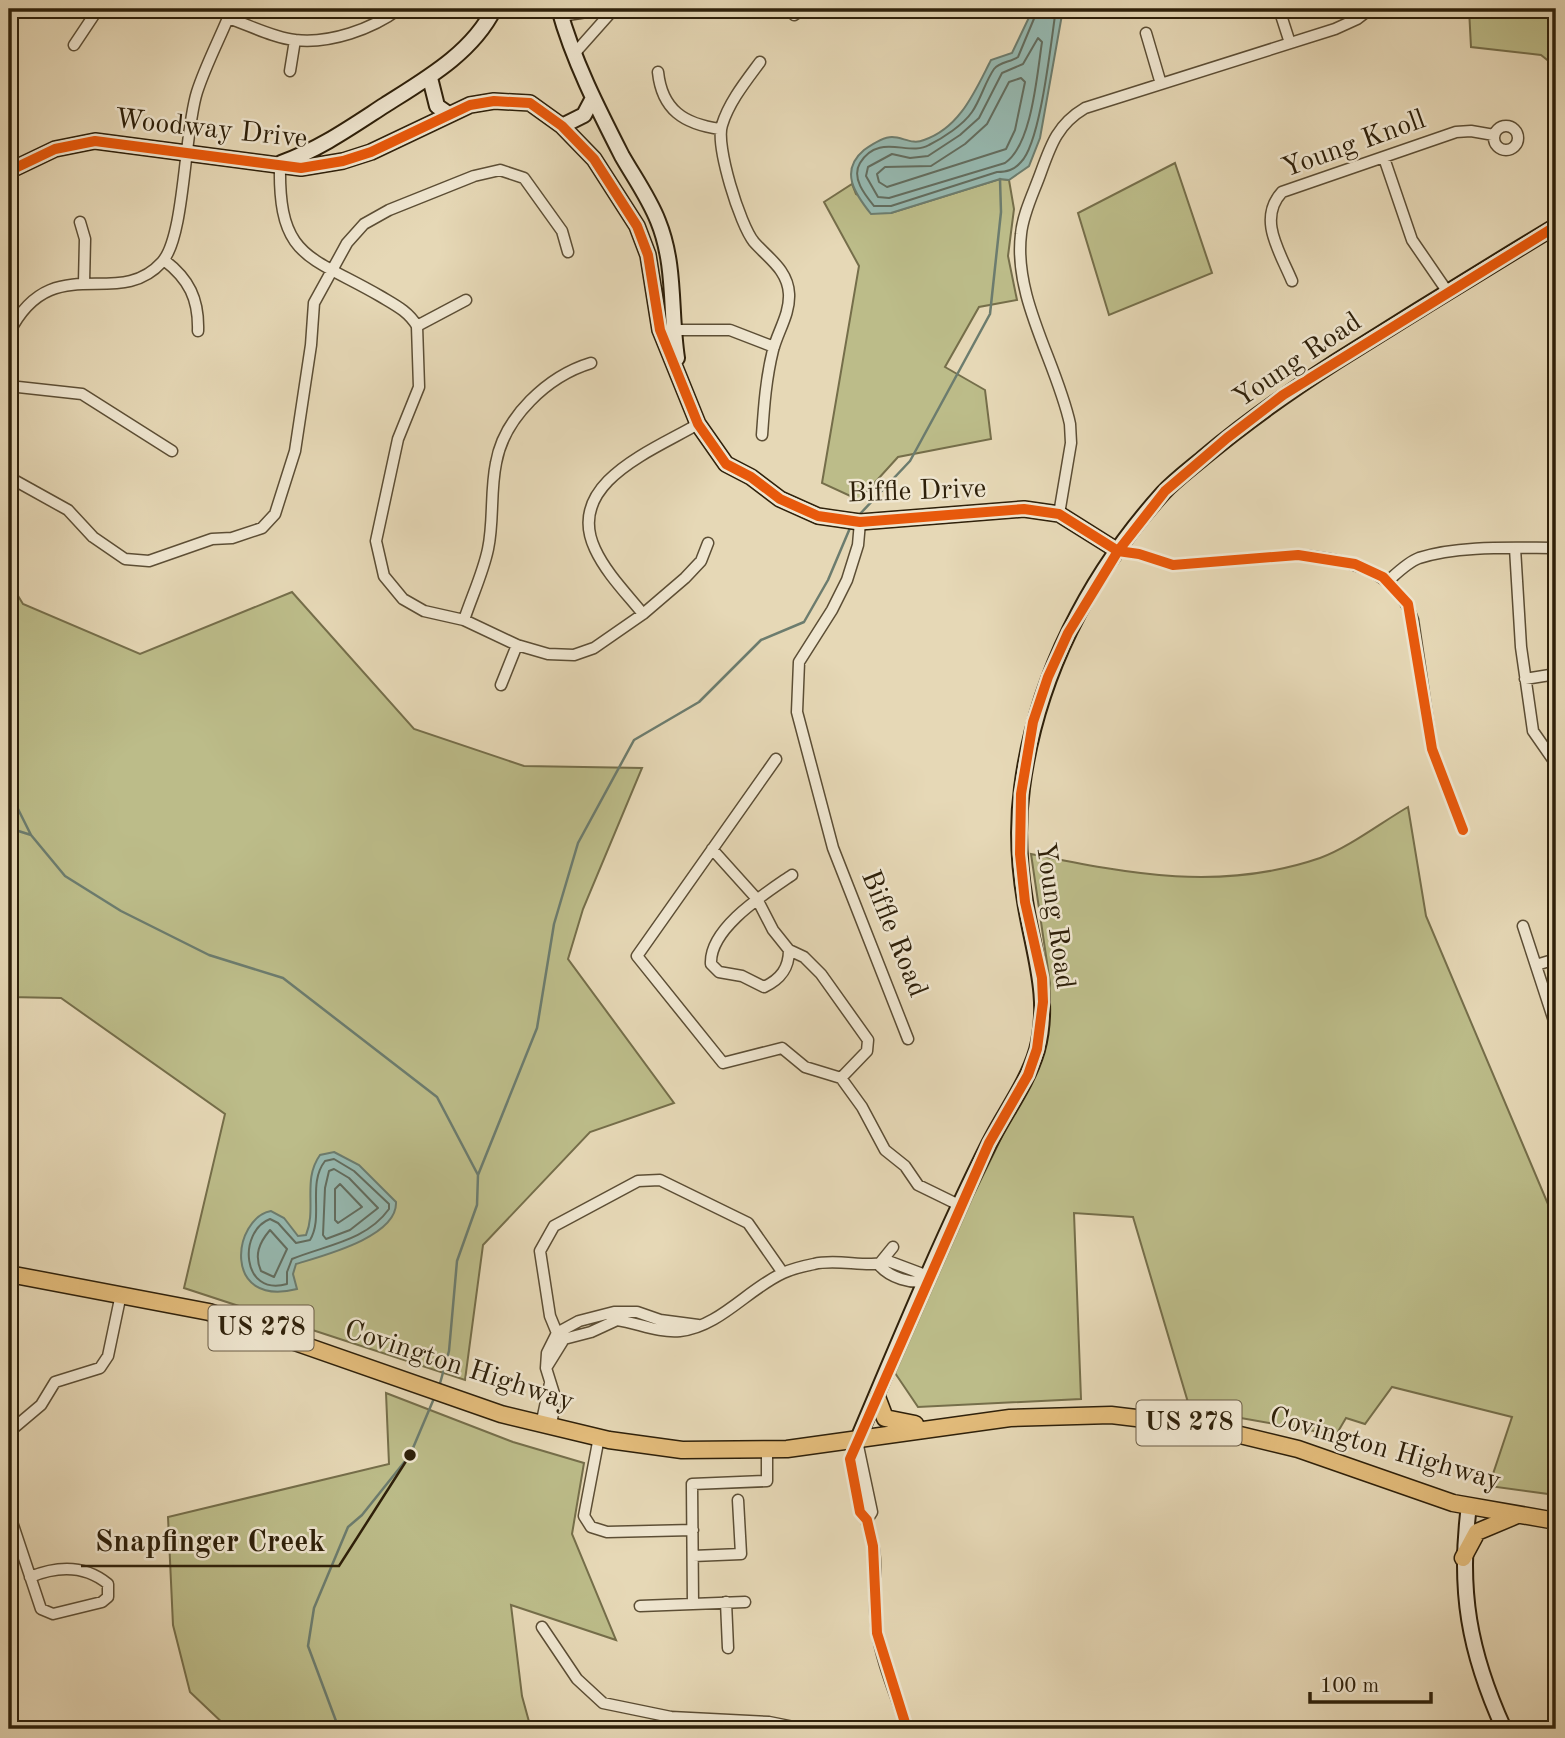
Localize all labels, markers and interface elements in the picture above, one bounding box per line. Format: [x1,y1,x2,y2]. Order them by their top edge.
street label: Woodway Drive [113,106,309,154]
street label: Young Knoll [1278,106,1430,184]
street label: Young Road [1229,308,1367,414]
street label: Biffle Drive [847,476,987,508]
street label: Young Road [1030,841,1078,991]
street label: Biffle Road [855,867,931,1001]
road number: US 278 [208,1306,314,1350]
street label: Covington Highway [341,1317,578,1417]
road number: US 278 [1136,1400,1242,1446]
street label: Covington Highway [1266,1403,1504,1497]
callout: Snapfinger Creek [81,1515,339,1566]
text: Snapfinger Creek [95,1528,325,1558]
scale bar [1310,1661,1430,1705]
text: 100 m [1320,1676,1379,1697]

